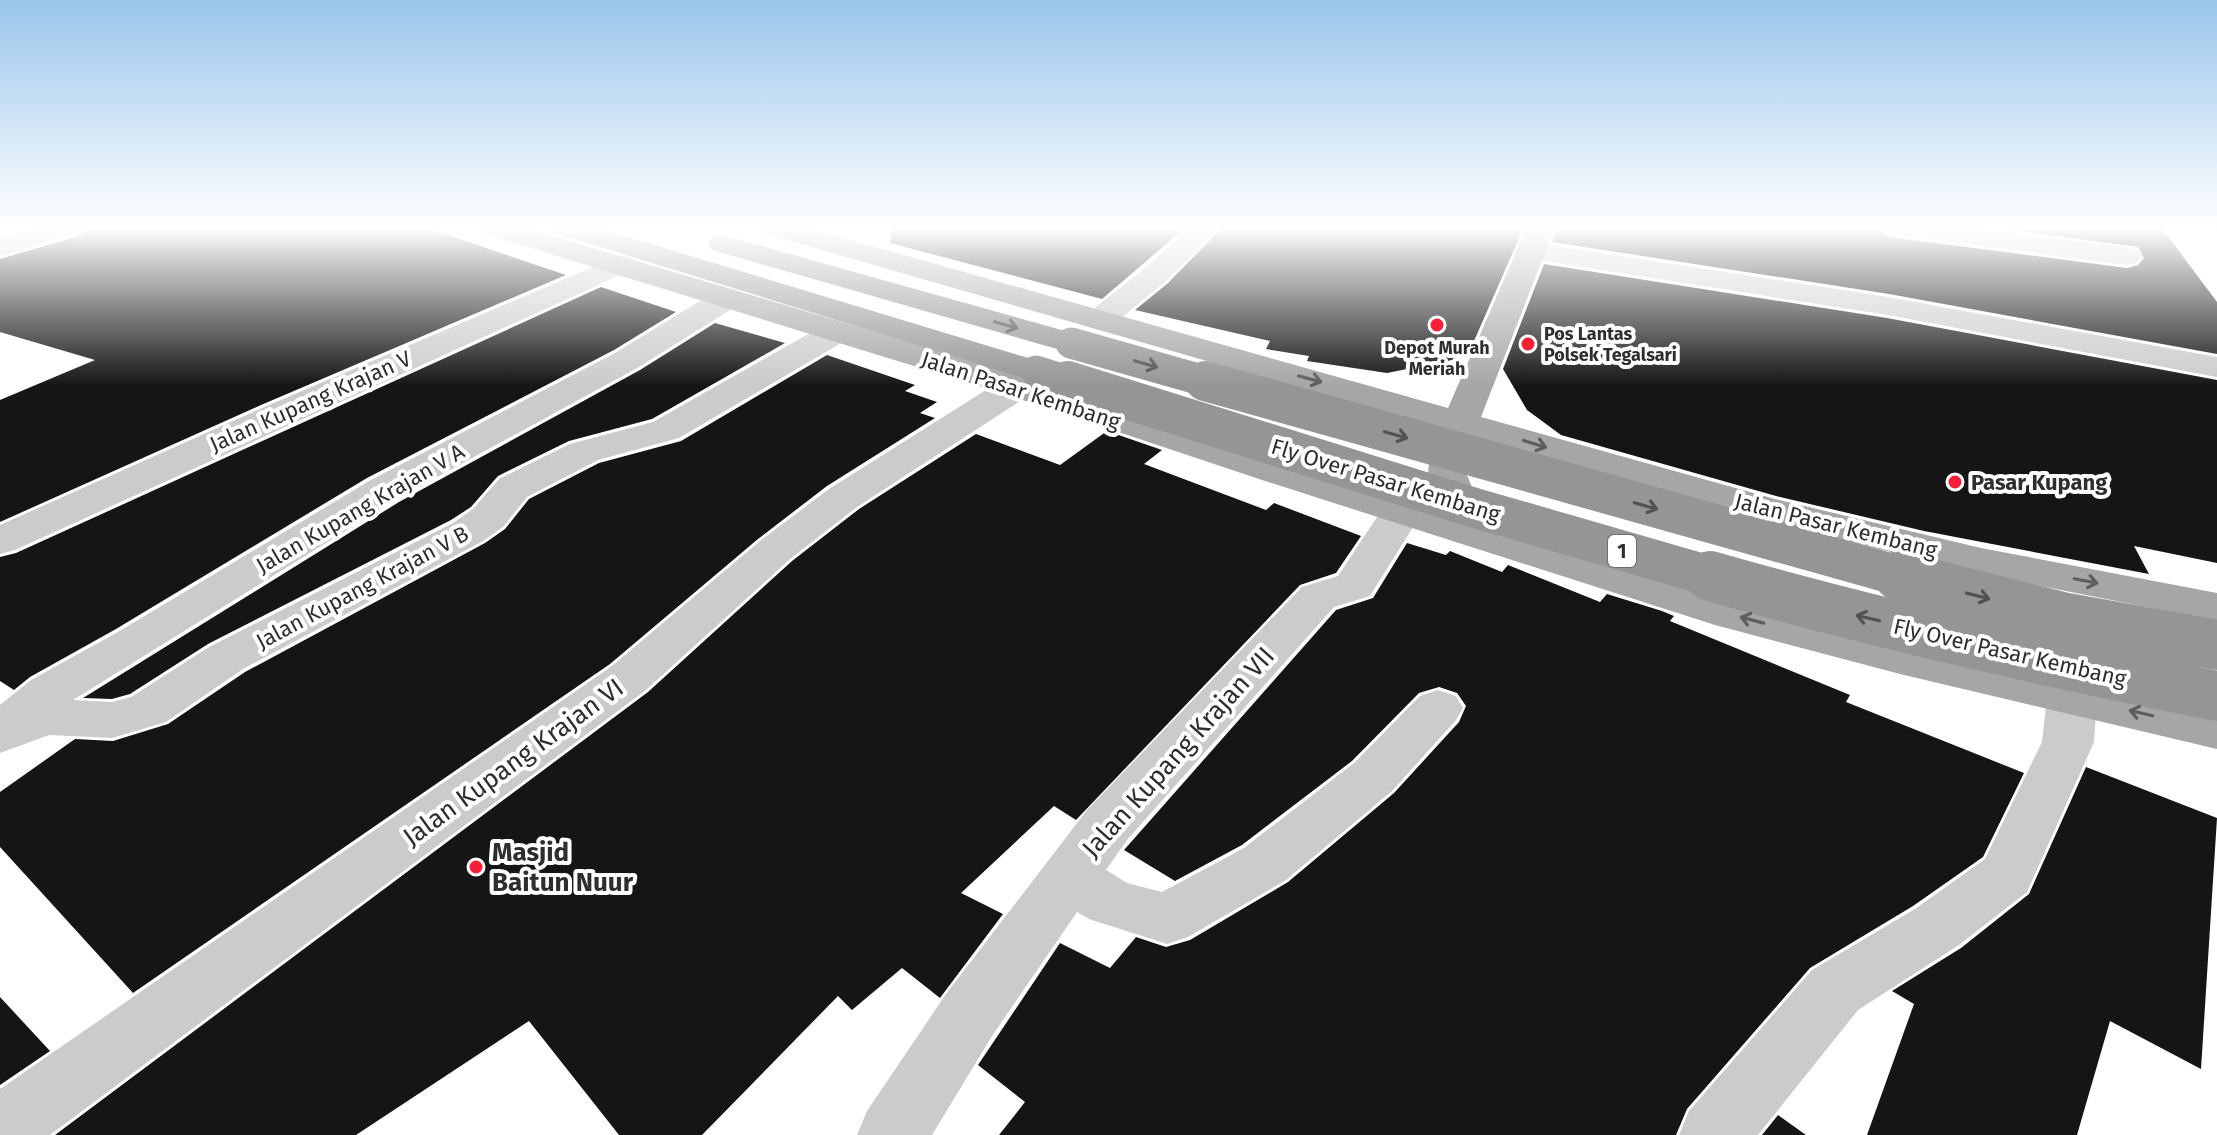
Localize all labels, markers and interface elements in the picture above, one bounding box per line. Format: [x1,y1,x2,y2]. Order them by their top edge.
marker: Depot Murah Meriah [1428,316,1446,334]
one-way arrow [993,318,1019,333]
place label: Pos Lantas Polsek Tegalsari [1544,323,1677,366]
marker: Pos Lantas Polsek Tegalsari [1519,335,1537,353]
place label: Depot Murah Meriah [1384,337,1490,380]
street label: Jalan Kupang Krajan V [205,345,416,458]
street label: Jalan Pasar Kembang [918,346,1124,436]
one-way arrow [1132,357,1158,372]
one-way arrow [1296,372,1322,387]
one-way arrow [1382,428,1408,443]
street label: Fly Over Pasar Kembang [1268,433,1504,528]
one-way arrow [1521,437,1547,452]
street label: Jalan Kupang Krajan V A [251,438,470,579]
place label: Pasar Kupang [1971,469,2108,496]
marker: Pasar Kupang [1946,473,1964,491]
street label: Jalan Pasar Kembang [1732,487,1940,564]
one-way arrow [1633,499,1659,514]
street label: Jalan Kupang Krajan V B [251,520,473,655]
road number: 1 [1608,535,1636,567]
one-way arrow [2072,575,2098,590]
one-way arrow [1965,589,1990,604]
one-way arrow [1855,610,1881,625]
one-way arrow [1740,611,1766,626]
street label: Fly Over Pasar Kembang [1891,613,2129,693]
street label: Jalan Kupang Krajan VII [1076,641,1281,864]
street label: Jalan Kupang Krajan VI [397,672,630,853]
one-way arrow [2129,705,2154,720]
place label: Masjid Baitun Nuur [492,837,634,898]
marker: Masjid Baitun Nuur [467,858,485,876]

